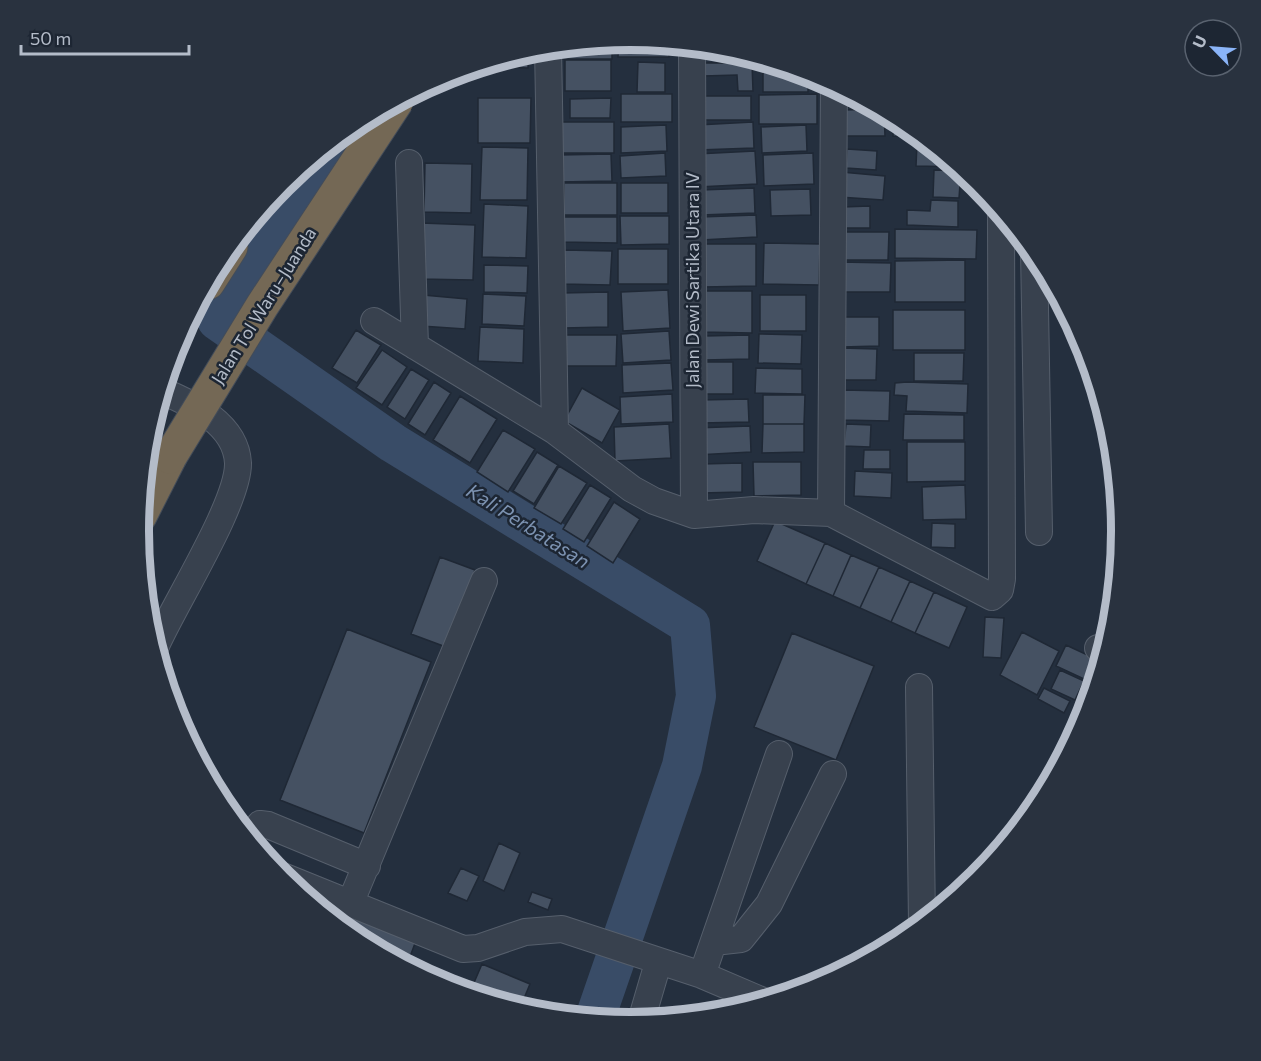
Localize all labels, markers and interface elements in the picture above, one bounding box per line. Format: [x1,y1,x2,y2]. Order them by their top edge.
scale bar [21,18,189,56]
north arrow [1183,18,1243,78]
text: 50 m [30,27,71,49]
text: U [1188,32,1210,51]
street label: Jalan Dewi Sartika Utara IV [681,172,703,388]
street label: Jalan Tol Waru–Juanda [206,223,320,388]
water label: Kali Perbatasan [463,478,595,573]

